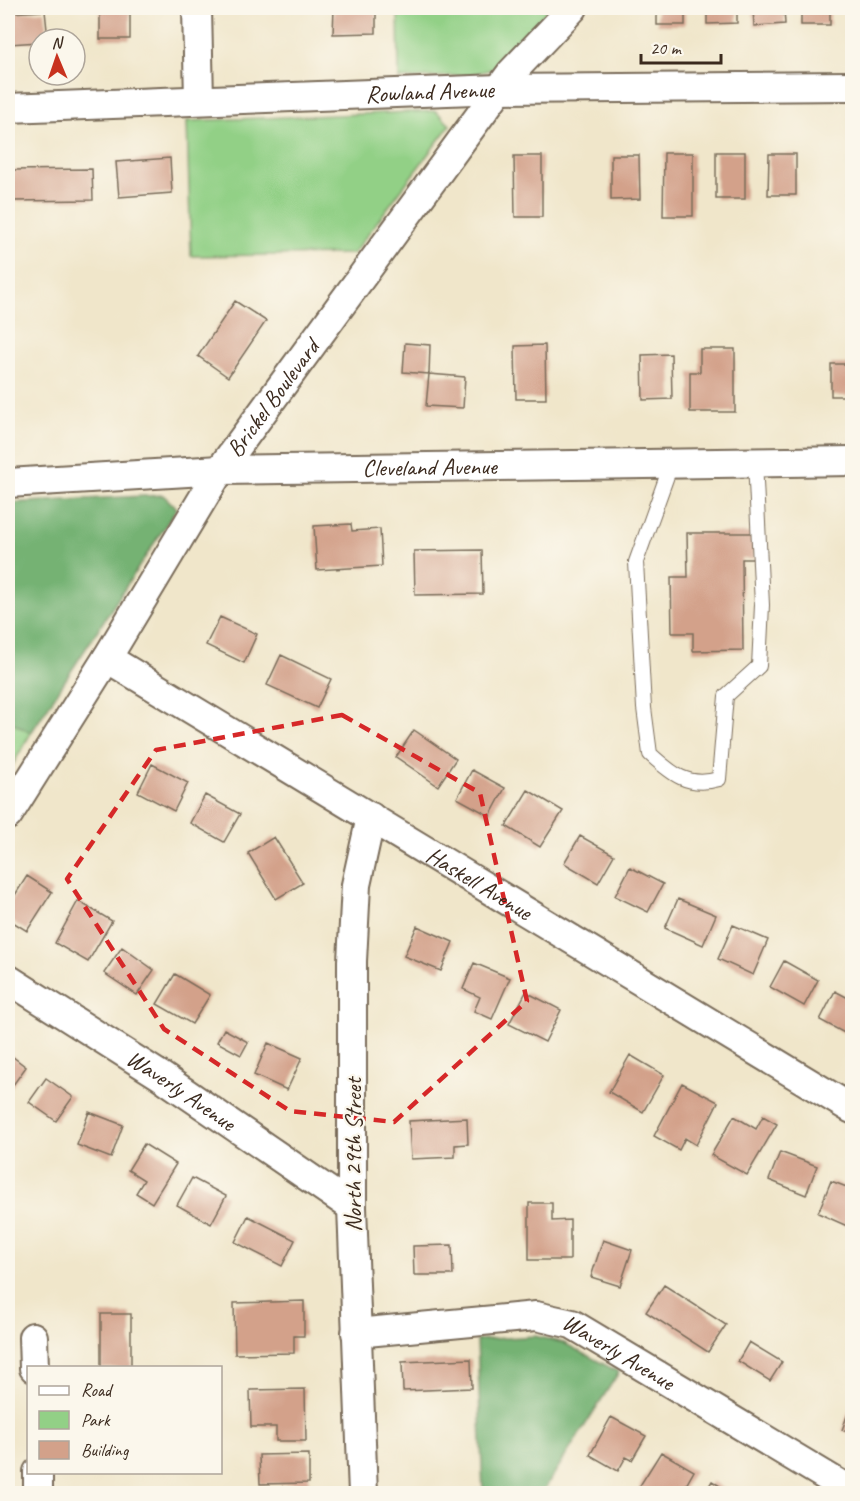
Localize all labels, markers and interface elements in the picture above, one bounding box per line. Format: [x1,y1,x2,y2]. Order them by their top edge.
north arrow [27,27,87,87]
scale bar [641,27,720,65]
text: N [51,33,65,53]
text: 20 m [650,37,683,59]
street label: Rowland Avenue [365,74,497,109]
street label: Brickel Boulevard [220,331,328,463]
street label: Cleveland Avenue [362,451,499,483]
street label: Haskell Avenue [421,840,539,928]
street label: Waverly Avenue [121,1043,243,1139]
street label: North 29th Street [338,1076,368,1232]
street label: Waverly Avenue [557,1307,682,1398]
legend [27,1366,222,1474]
text: Road [81,1379,114,1401]
text: Park [81,1409,111,1431]
text: Building [81,1439,130,1461]

